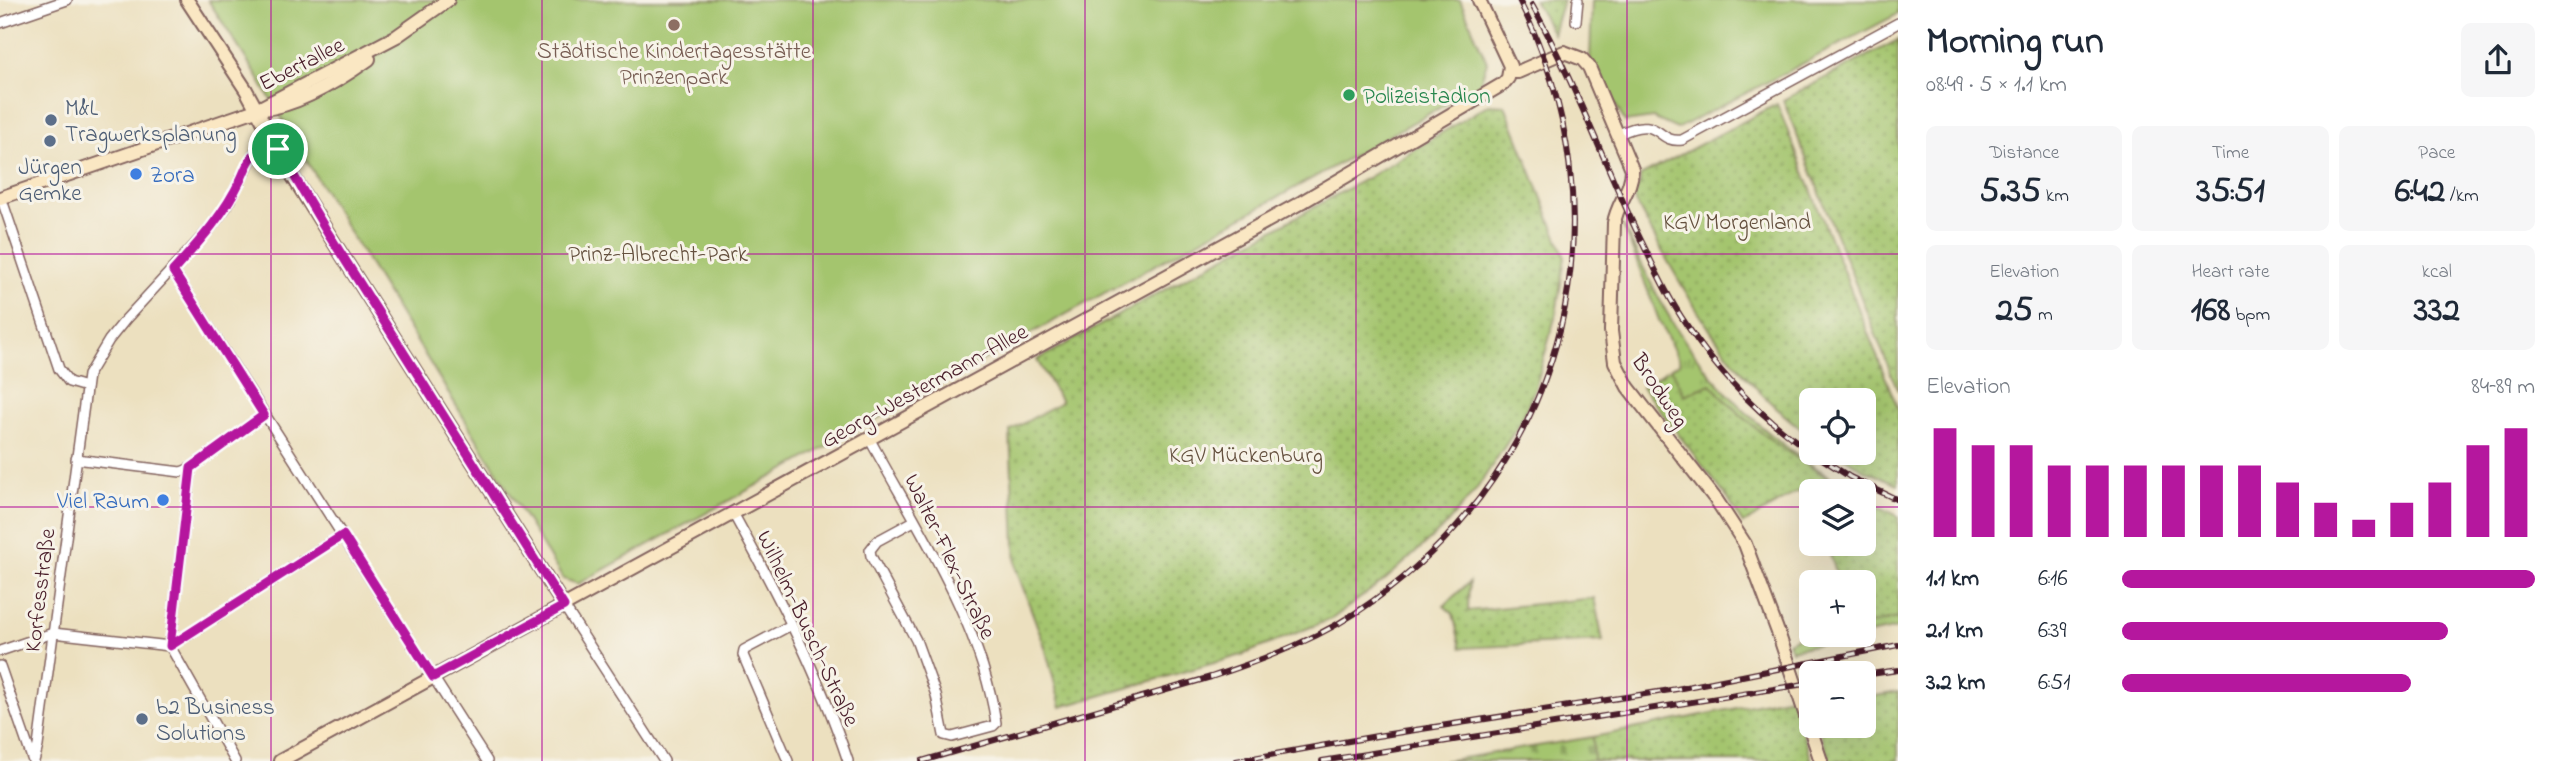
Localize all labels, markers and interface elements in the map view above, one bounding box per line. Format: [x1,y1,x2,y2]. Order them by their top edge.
text: Morning run [1926,15,2104,71]
marker: Städtische Kindertagesstätte Prinzenpark [666,17,682,33]
button: share [2461,23,2535,97]
street label: Ebertallee [254,29,351,101]
place label: Städtische Kindertagesstätte Prinzenpark [537,36,812,95]
text: 08:49 · 5 × 1.1 km [1926,69,2067,102]
place label: Polizeistadion [1363,81,1491,114]
marker: Polizeistadion [1341,87,1357,103]
place label: M&L Tragwerksplanung [65,93,237,153]
marker: M&L Tragwerksplanung [43,112,59,128]
pin [248,119,308,179]
icon: arrive [259,130,297,168]
marker: Jürgen Gemke [42,133,58,149]
text: Distance [1989,140,2059,167]
text: Time [2212,140,2249,167]
text: Pace [2418,140,2455,167]
place label: Jürgen Gemke [18,152,82,211]
place label: Zora [150,160,195,193]
marker: Zora [128,166,144,182]
text: 5.35 [1979,167,2041,218]
text: 35:51 [2196,167,2265,218]
text: 6:42 [2395,167,2445,218]
text: km [2041,183,2069,210]
text: /km [2445,183,2479,210]
park label: KGV Morgenland [1663,207,1811,241]
park label: Prinz-Albrecht-Park [568,239,749,272]
text: Elevation [1989,259,2059,286]
text: Heart rate [2192,259,2269,286]
text: kcal [2422,259,2452,286]
text: 25 [1996,286,2033,337]
text: 168 [2191,286,2230,337]
text: 332 [2414,286,2460,337]
text: m [2033,302,2053,329]
text: bpm [2230,302,2270,329]
street label: Georg-Westermann-Allee [816,316,1036,459]
street label: Brodweg [1621,347,1696,436]
text: Elevation [1926,371,2011,404]
text: 84–89 m [2471,371,2535,404]
map controls [1799,388,1876,738]
button: locate [1799,388,1876,465]
park label: KGV Mückenburg [1169,440,1323,474]
street label: Walter-Flex-Straße [894,469,1003,646]
button: layers [1799,479,1876,556]
place label: Viel Raum [56,486,149,519]
marker: Viel Raum [155,492,171,508]
street label: Korfesstraße [18,526,66,654]
street label: Wilhelm-Busch-Straße [747,526,867,733]
text: 1.1 km [1926,563,1979,596]
text: 6:16 [2038,563,2068,596]
button: + [1799,570,1876,647]
text: 2.1 km [1926,615,1983,648]
text: 6:39 [2038,615,2067,648]
button: − [1799,661,1876,738]
text: 3.2 km [1926,667,1985,700]
text: 6:51 [2038,667,2071,700]
place label: b2 Business Solutions [156,692,275,751]
marker: b2 Business Solutions [134,711,150,727]

